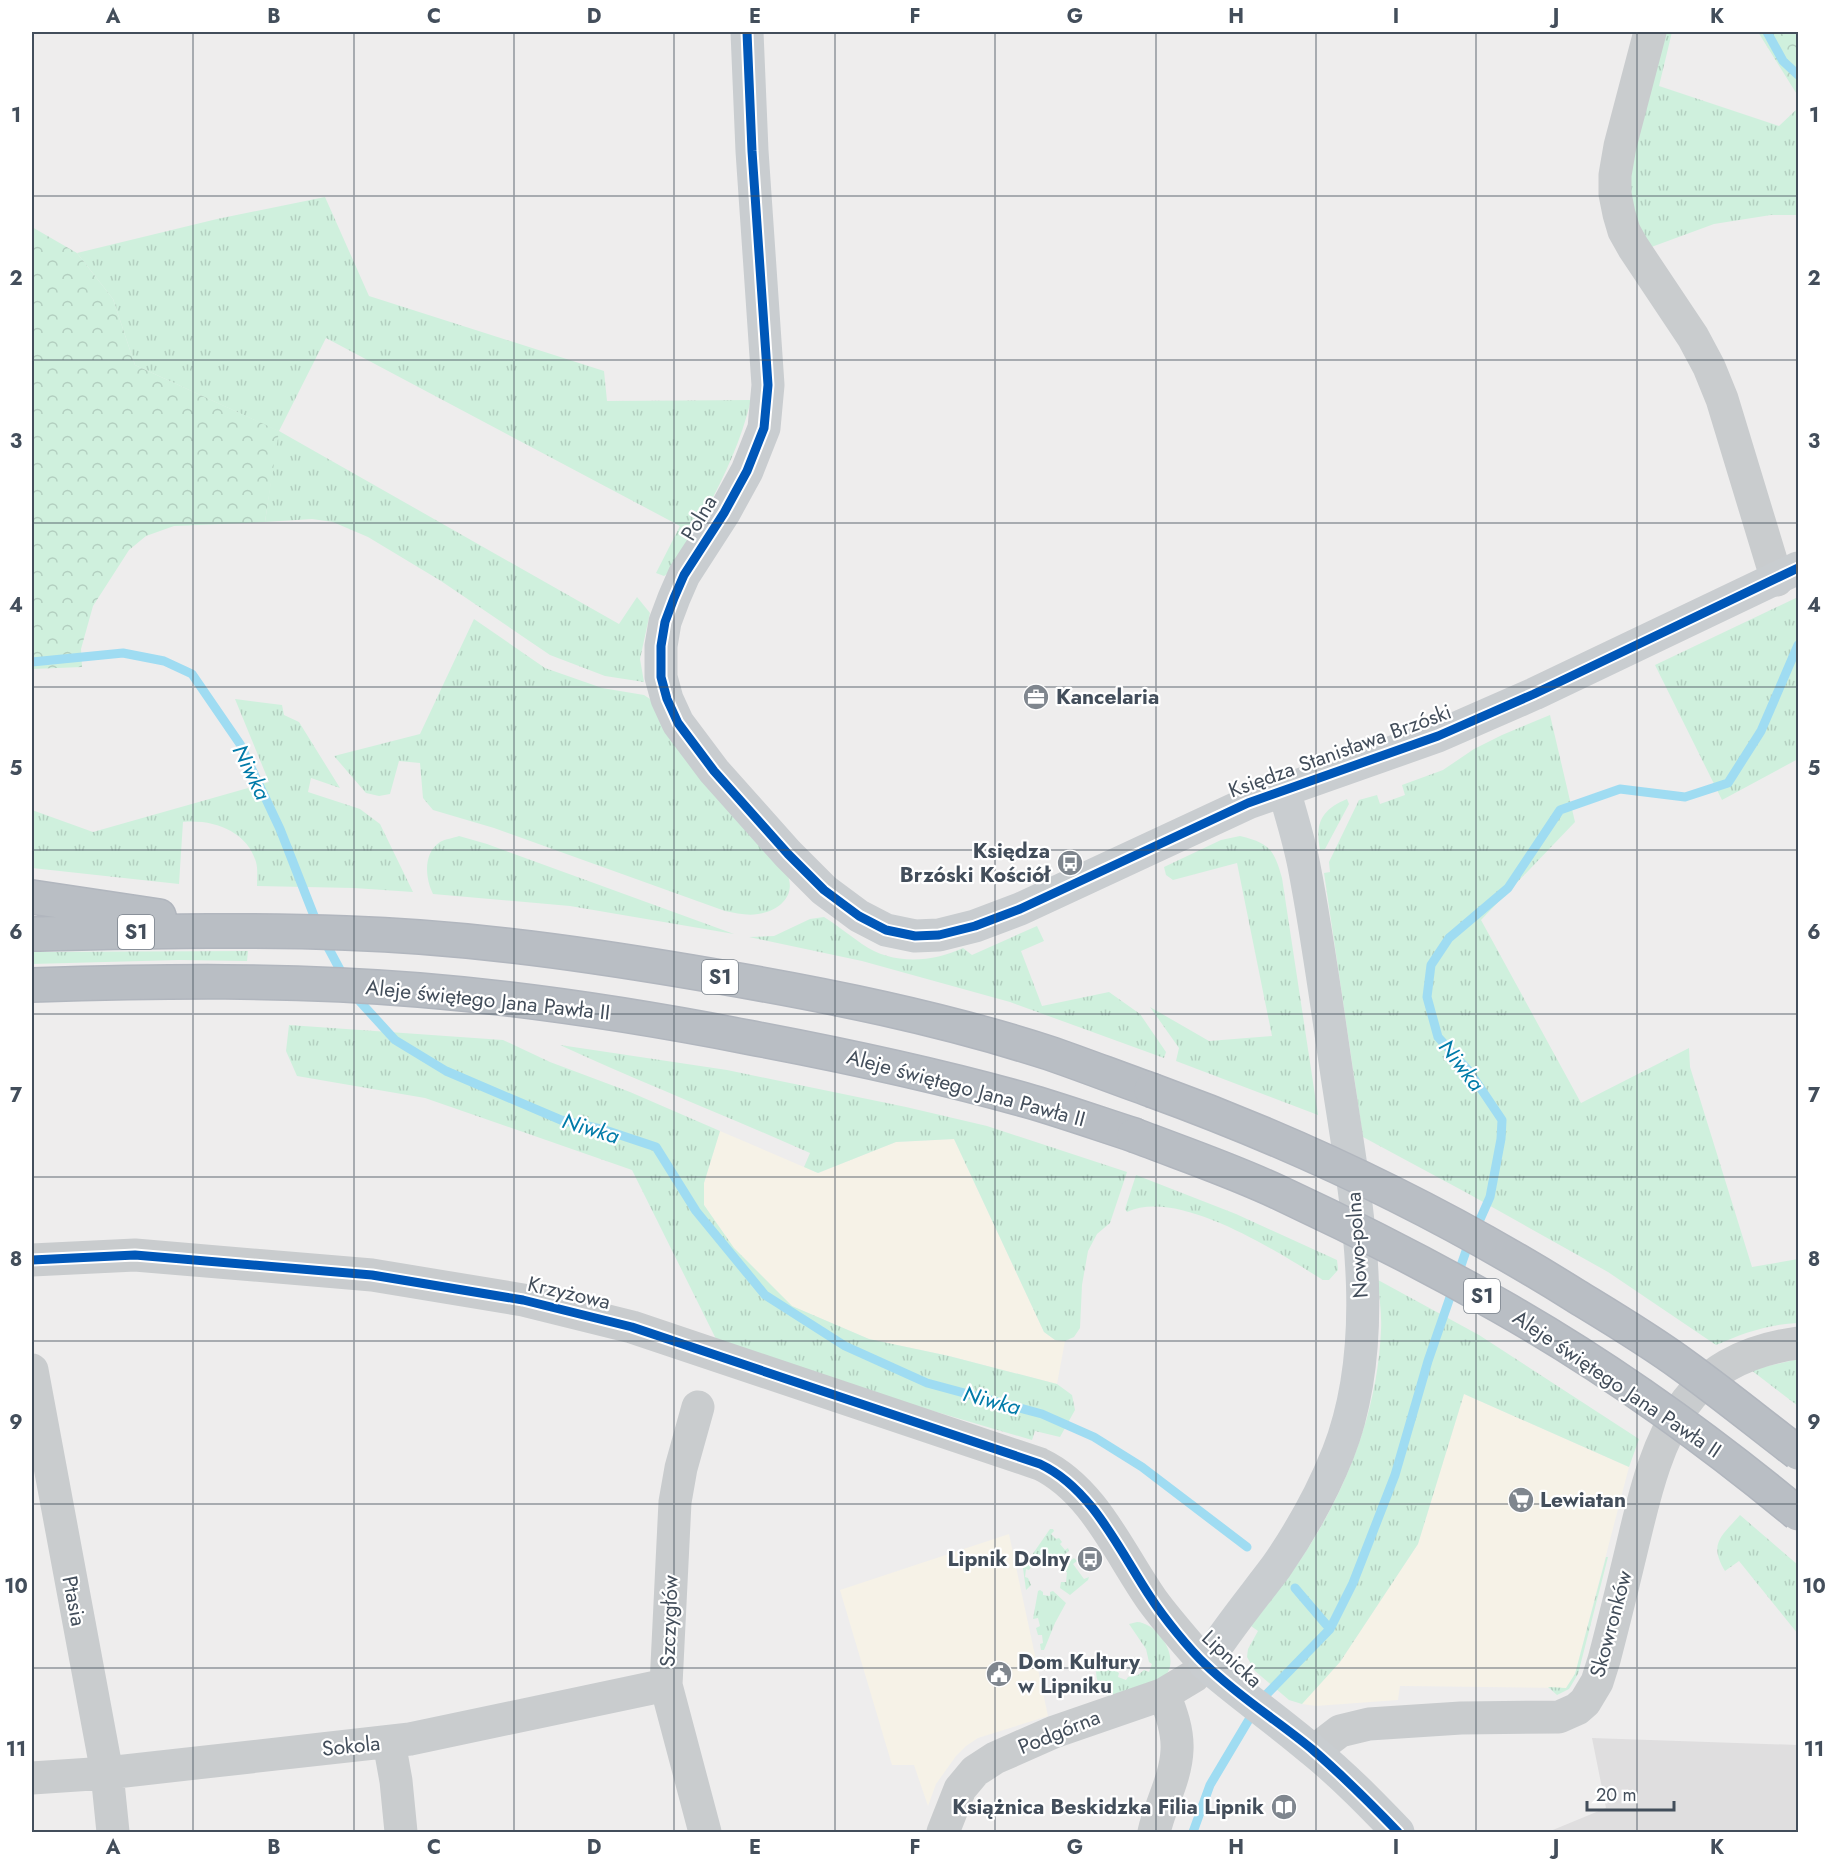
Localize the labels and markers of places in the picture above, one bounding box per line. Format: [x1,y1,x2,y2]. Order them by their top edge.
office icon: Kancelaria [1021,682,1051,712]
place label: Kancelaria [1056,682,1159,712]
place label: Księdza Brzóski Kościół [900,836,1051,890]
bus stop icon: Księdza Brzóski Kościół [1055,848,1085,878]
supermarket icon: Lewiatan [1506,1485,1536,1515]
place label: Lewiatan [1540,1485,1626,1515]
place label: Lipnik Dolny [948,1544,1071,1574]
bus stop icon: Lipnik Dolny [1075,1544,1105,1574]
place label: Dom Kultury w Lipniku [1017,1647,1141,1701]
public building icon: Dom Kultury w Lipniku [984,1659,1014,1689]
place label: Książnica Beskidzka Filia Lipnik [952,1792,1264,1822]
library icon: Książnica Beskidzka Filia Lipnik [1269,1792,1299,1822]

